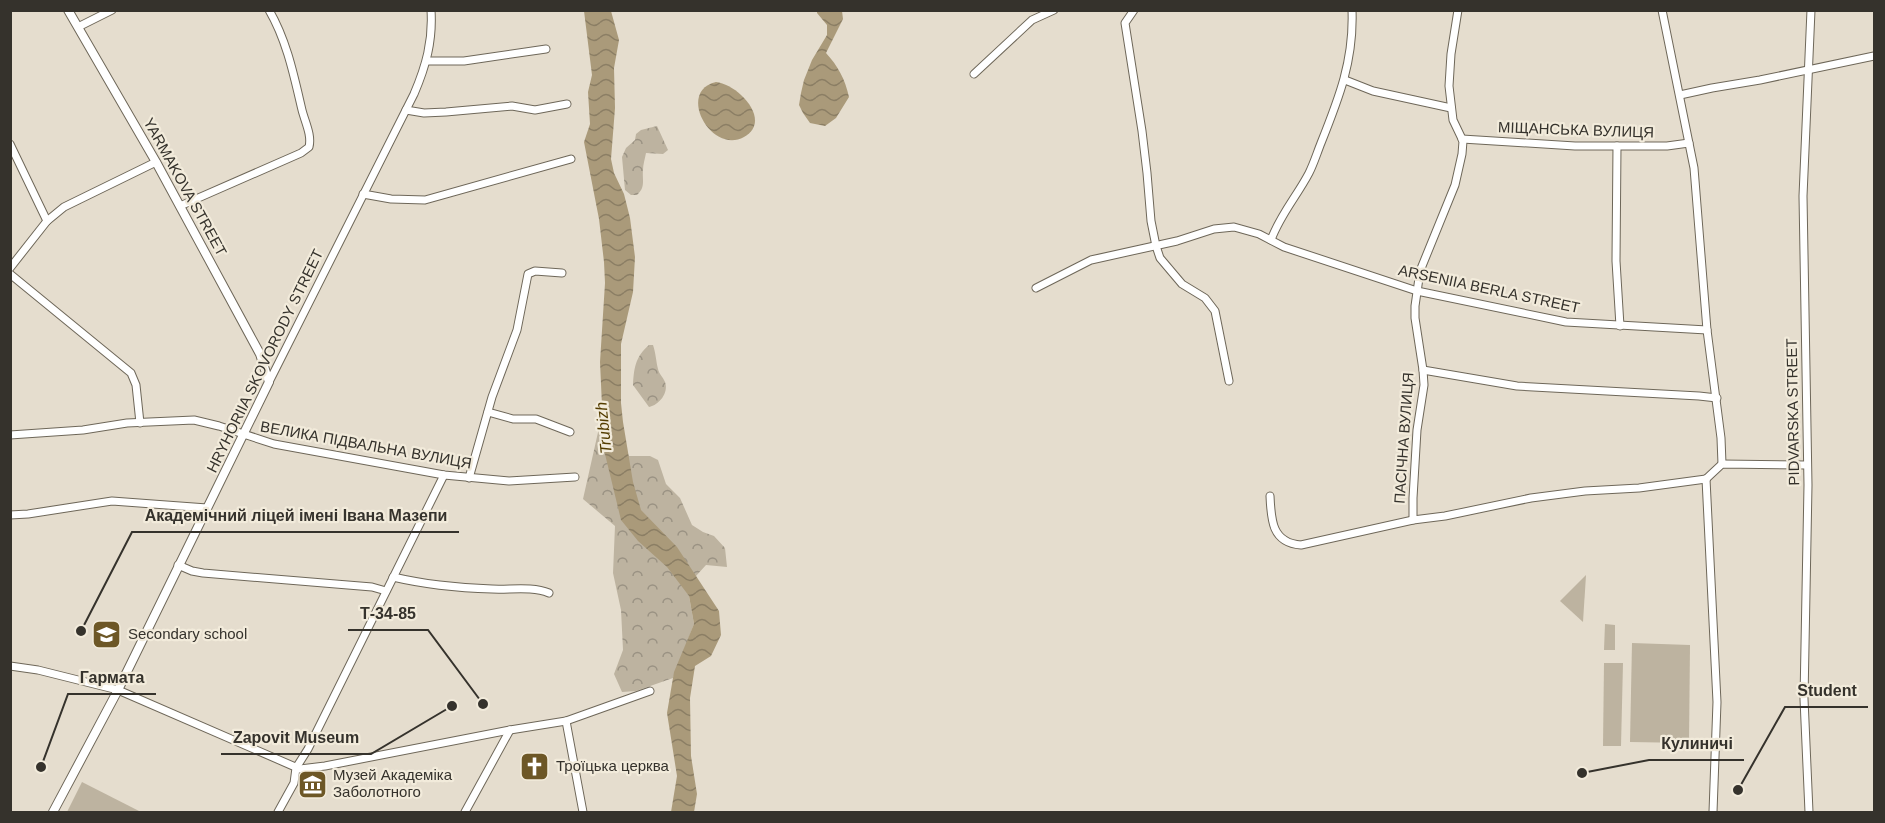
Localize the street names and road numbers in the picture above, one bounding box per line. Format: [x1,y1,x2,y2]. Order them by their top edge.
street label: YARMAKOVA STREET [140,115,231,259]
street label: МІЩАНСЬКА ВУЛИЦЯ [1498,118,1654,141]
street label: HRYHORIIA SKOVORODY STREET [203,246,326,475]
street label: ARSENIIA BERLA STREET [1397,261,1581,316]
street label: PIDVARSKA STREET [1783,338,1802,486]
street label: ПАСІЧНА ВУЛИЦЯ [1390,372,1417,504]
street label: ВЕЛИКА ПІДВАЛЬНА ВУЛИЦЯ [259,418,473,471]

